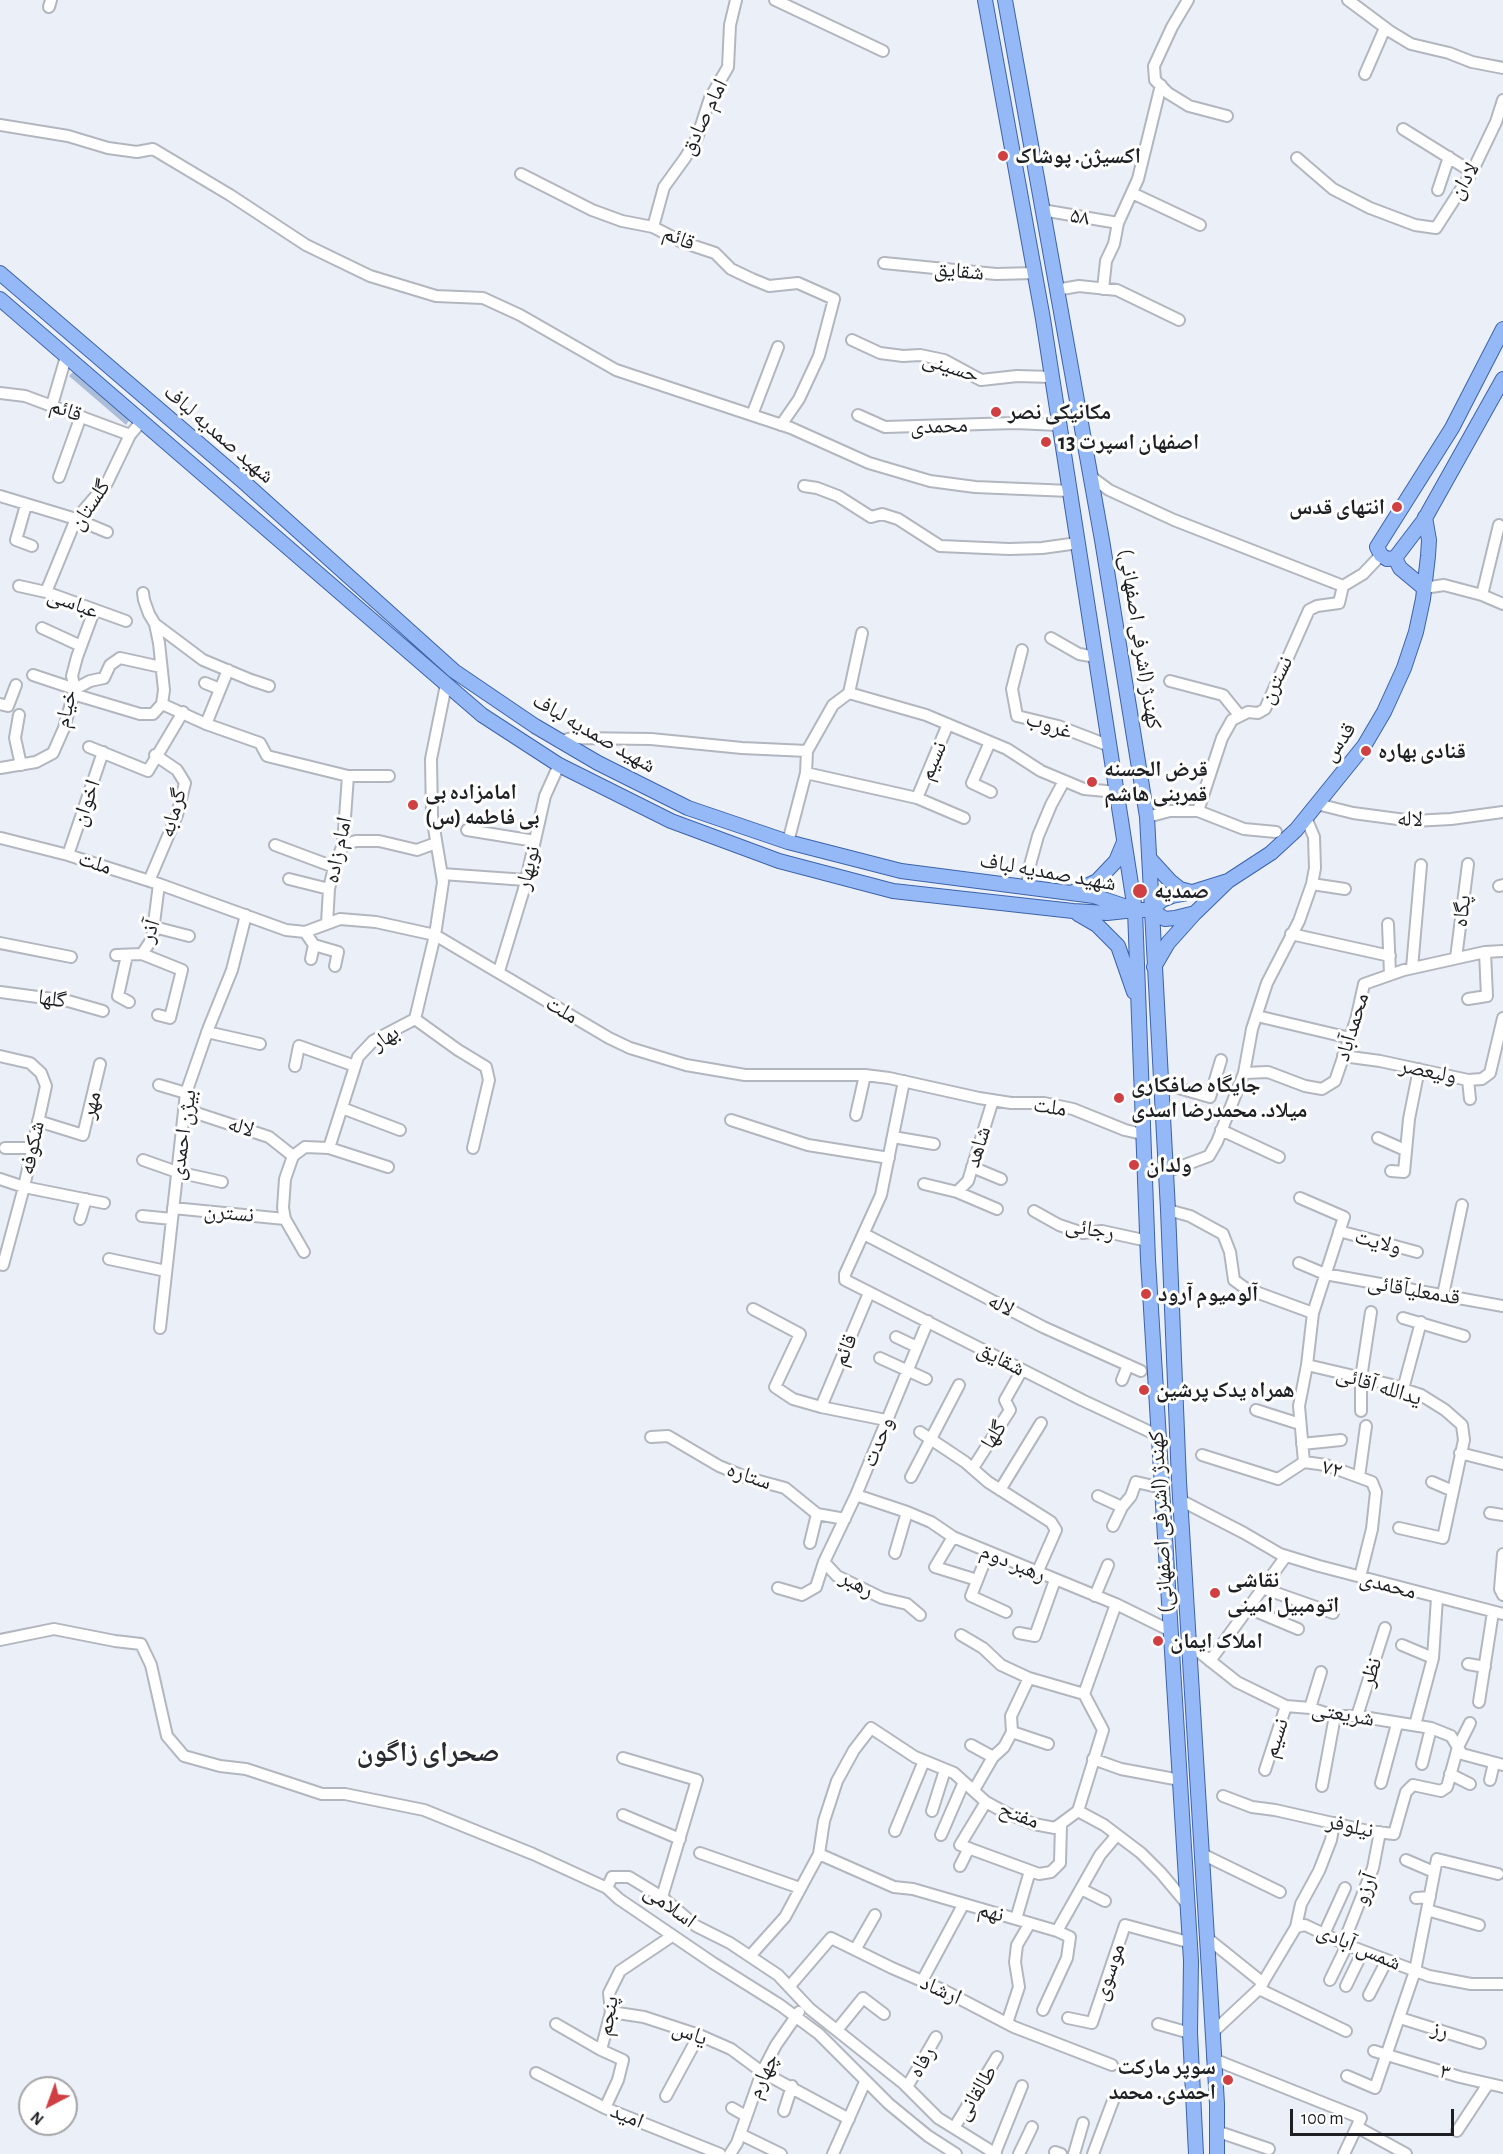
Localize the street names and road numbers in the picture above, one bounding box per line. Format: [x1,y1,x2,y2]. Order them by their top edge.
street label: امام صادق [674,75,734,159]
street label: لادان [1443,158,1485,204]
street label: ۵۸ [1068,202,1092,232]
street label: قائم [659,220,699,256]
street label: شقایق [933,256,985,286]
street label: حسینی [919,345,983,389]
street label: شهید صمدیه لباف [158,379,280,489]
street label: قائم [46,392,86,428]
street label: محمدی [910,412,968,440]
street label: گلستان [64,475,116,535]
street label: کهندژ (اشرفی اصفهانی) [1113,547,1167,731]
street label: عباسی [44,582,102,624]
street label: نسترن [1253,652,1299,708]
street label: شهید صمدیه لباف [528,687,660,779]
street label: خیام [49,688,83,730]
street label: غروب [1022,705,1076,745]
street label: قدس [1316,717,1362,767]
street label: نسیم [913,737,953,785]
street label: اخوان [66,776,106,830]
street label: گرمابه [153,786,193,840]
street label: لاله [1396,805,1424,833]
street label: امام زاده [318,814,358,886]
street label: نوبهار [510,843,546,893]
street label: ملت [75,845,115,881]
street label: شهید صمدیه لباف [978,847,1118,897]
street label: پگاه [1447,893,1477,929]
street label: آذر [134,916,166,946]
street label: گلها [36,984,68,1014]
street label: ملت [541,990,583,1030]
street label: محمدآباد [1329,990,1375,1064]
street label: بهار [366,1019,404,1057]
street label: ولیعصر [1397,1052,1459,1090]
street label: بیژن احمدی [164,1088,202,1182]
street label: مهر [75,1089,107,1121]
street label: ملت [1031,1091,1069,1123]
street label: لاله [225,1110,257,1144]
street label: شکوفه [13,1119,51,1177]
street label: شاهد [959,1123,997,1171]
street label: نسترن [203,1198,255,1228]
street label: رجائی [1063,1212,1117,1246]
street label: ولایت [1352,1223,1404,1261]
street label: قدمعلیآقائی [1366,1269,1462,1311]
street label: لاله [983,1287,1019,1323]
street label: قائم [827,1330,863,1370]
street label: شقایق [973,1336,1029,1382]
street label: یدالله آقائی [1333,1361,1425,1411]
street label: وحدت [856,1413,900,1471]
street label: گلها [975,1416,1013,1454]
street label: کهندژ (اشرفی اصفهانی) [1143,1430,1179,1614]
street label: ۷۲ [1319,1454,1345,1484]
street label: ستاره [723,1456,775,1496]
street label: رهبر دوم [976,1538,1050,1588]
street label: رهبر [835,1564,879,1604]
street label: محمدی [1357,1565,1419,1605]
street label: نظر [1354,1654,1388,1690]
street label: شریعتی [1310,1696,1376,1732]
street label: نسیم [1257,1715,1295,1761]
street label: مفتح [995,1795,1043,1835]
street label: نیلوفر [1324,1808,1376,1844]
street label: آرزو [1347,1869,1383,1909]
street label: اسلامی [639,1878,701,1934]
street label: نهم [975,1896,1007,1928]
street label: شمس آبادی [1313,1917,1405,1977]
street label: موسوی [1087,1940,1131,2004]
street label: ارشاد [916,1969,966,2011]
street label: پنجم [592,1994,624,2038]
street label: یاس [669,2015,711,2051]
street label: رز [1428,2015,1452,2045]
street label: رفاه [902,2041,942,2083]
street label: چهارم [741,2049,785,2103]
street label: ۳ [1436,2058,1454,2086]
street label: طالقانی [949,2061,1003,2125]
street label: امید [606,2097,648,2135]

